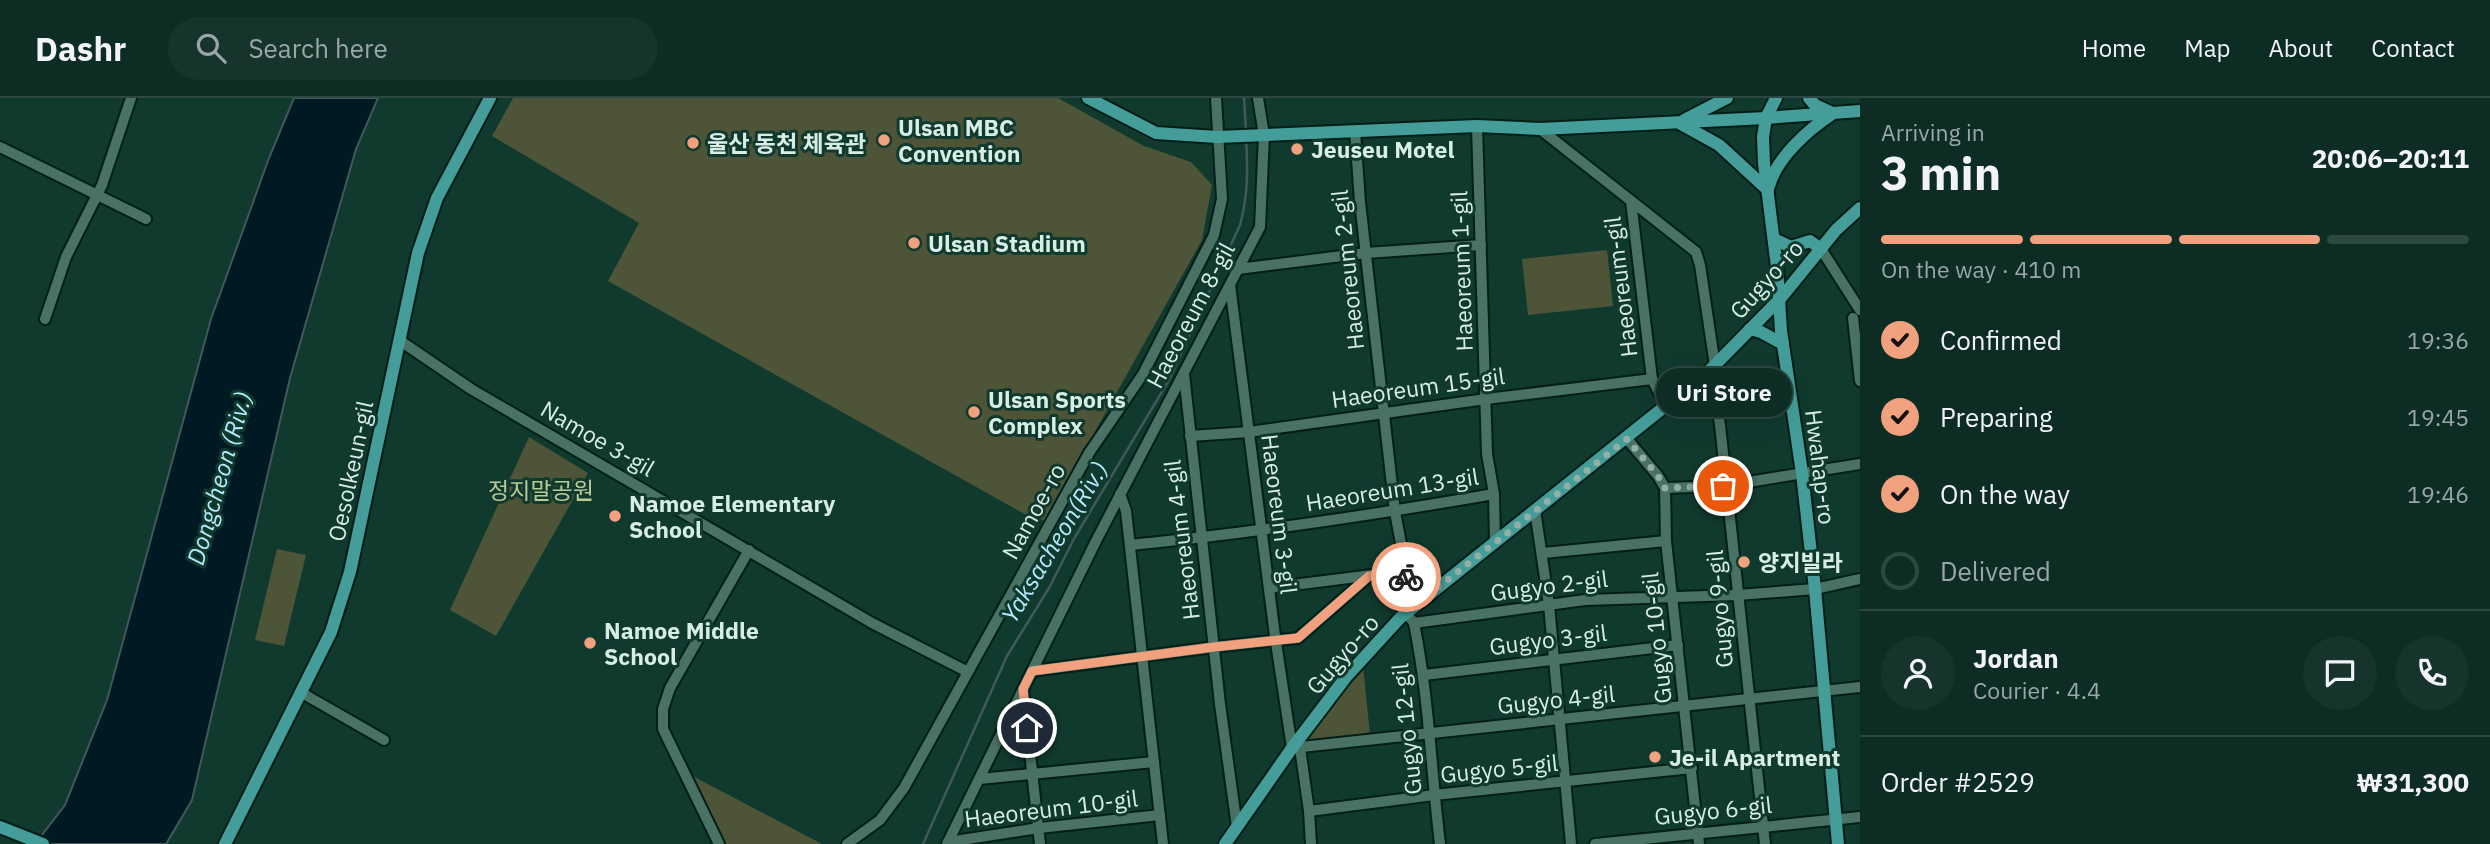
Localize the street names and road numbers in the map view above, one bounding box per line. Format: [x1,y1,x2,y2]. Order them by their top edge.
street label: Haeoreum 2-gil [1324,189,1370,351]
street label: Haeoreum 1-gil [1443,190,1479,352]
street label: Haeoreum-gil [1596,215,1644,359]
street label: Gugyo-ro [1723,233,1809,325]
street label: Haeoreum 8-gil [1139,237,1241,393]
street label: Haeoreum 15-gil [1330,360,1506,414]
street label: Namoe 3-gil [536,393,660,483]
street label: Oesolkeun-gil [320,398,380,544]
street label: Hwahap-ro [1799,408,1843,526]
street label: Haeoreum 3-gil [1255,432,1305,596]
street label: Namoe-ro [994,458,1072,564]
street label: Haeoreum 4-gil [1156,458,1206,622]
street label: Haeoreum 13-gil [1303,461,1481,517]
street label: Gugyo 9-gil [1699,549,1739,669]
street label: Gugyo 2-gil [1489,563,1609,607]
street label: Gugyo 10-gil [1634,571,1678,705]
street label: Gugyo-ro [1299,608,1385,700]
street label: Gugyo 3-gil [1488,617,1608,661]
street label: Gugyo 12-gil [1384,662,1428,796]
street label: Gugyo 4-gil [1496,678,1616,720]
street label: Gugyo 5-gil [1439,747,1559,789]
street label: Haeoreum 10-gil [963,782,1139,834]
street label: Gugyo 6-gil [1653,789,1773,831]

